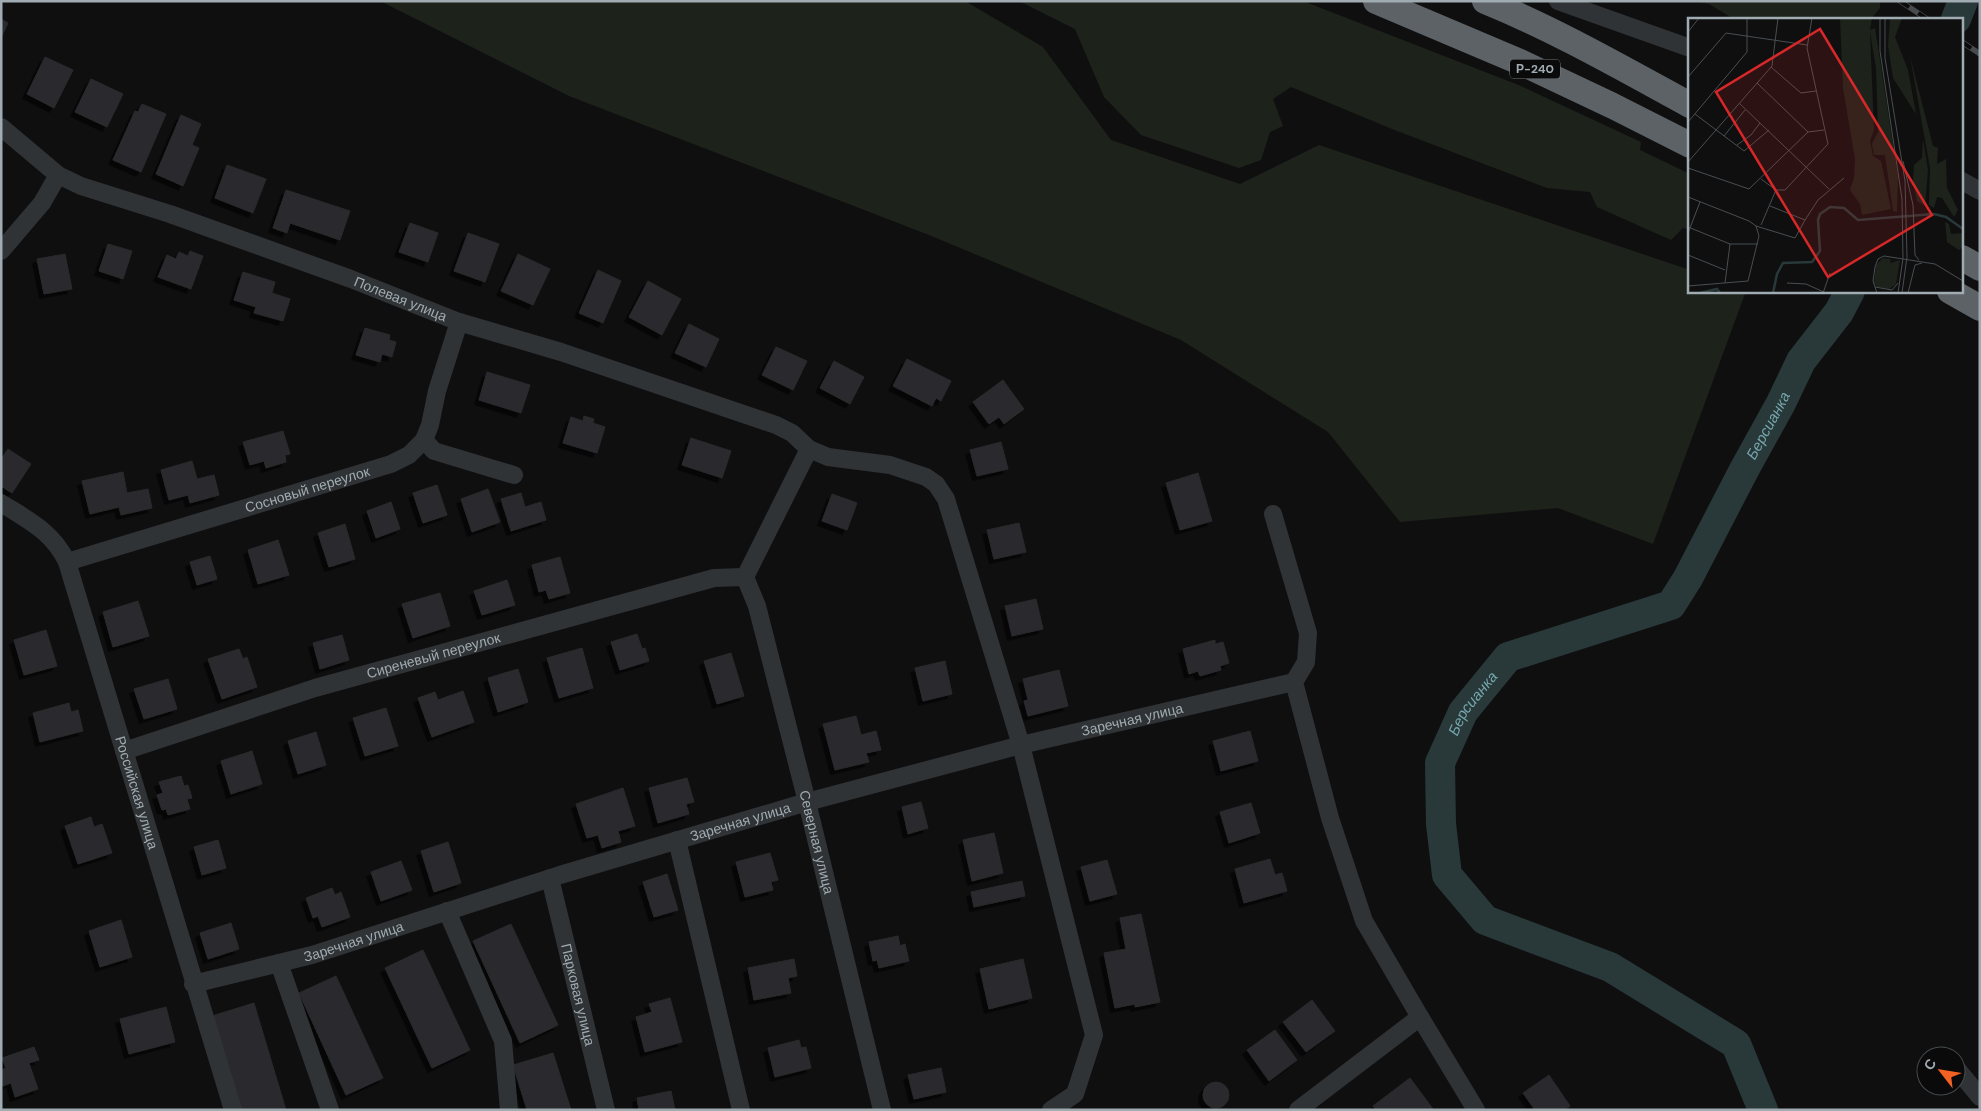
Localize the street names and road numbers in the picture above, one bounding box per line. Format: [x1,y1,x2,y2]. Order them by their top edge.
road number: Р-240 [1510,60,1560,78]
street label: Полевая улица [352,272,450,325]
street label: Сосновый переулок [243,462,373,517]
street label: Сиреневый переулок [365,628,503,682]
street label: Заречная улица [1079,699,1185,740]
street label: Российская улица [111,734,163,852]
street label: Северная улица [795,788,838,896]
street label: Заречная улица [688,798,793,845]
street label: Заречная улица [302,917,406,966]
street label: Парковая улица [557,942,599,1048]

